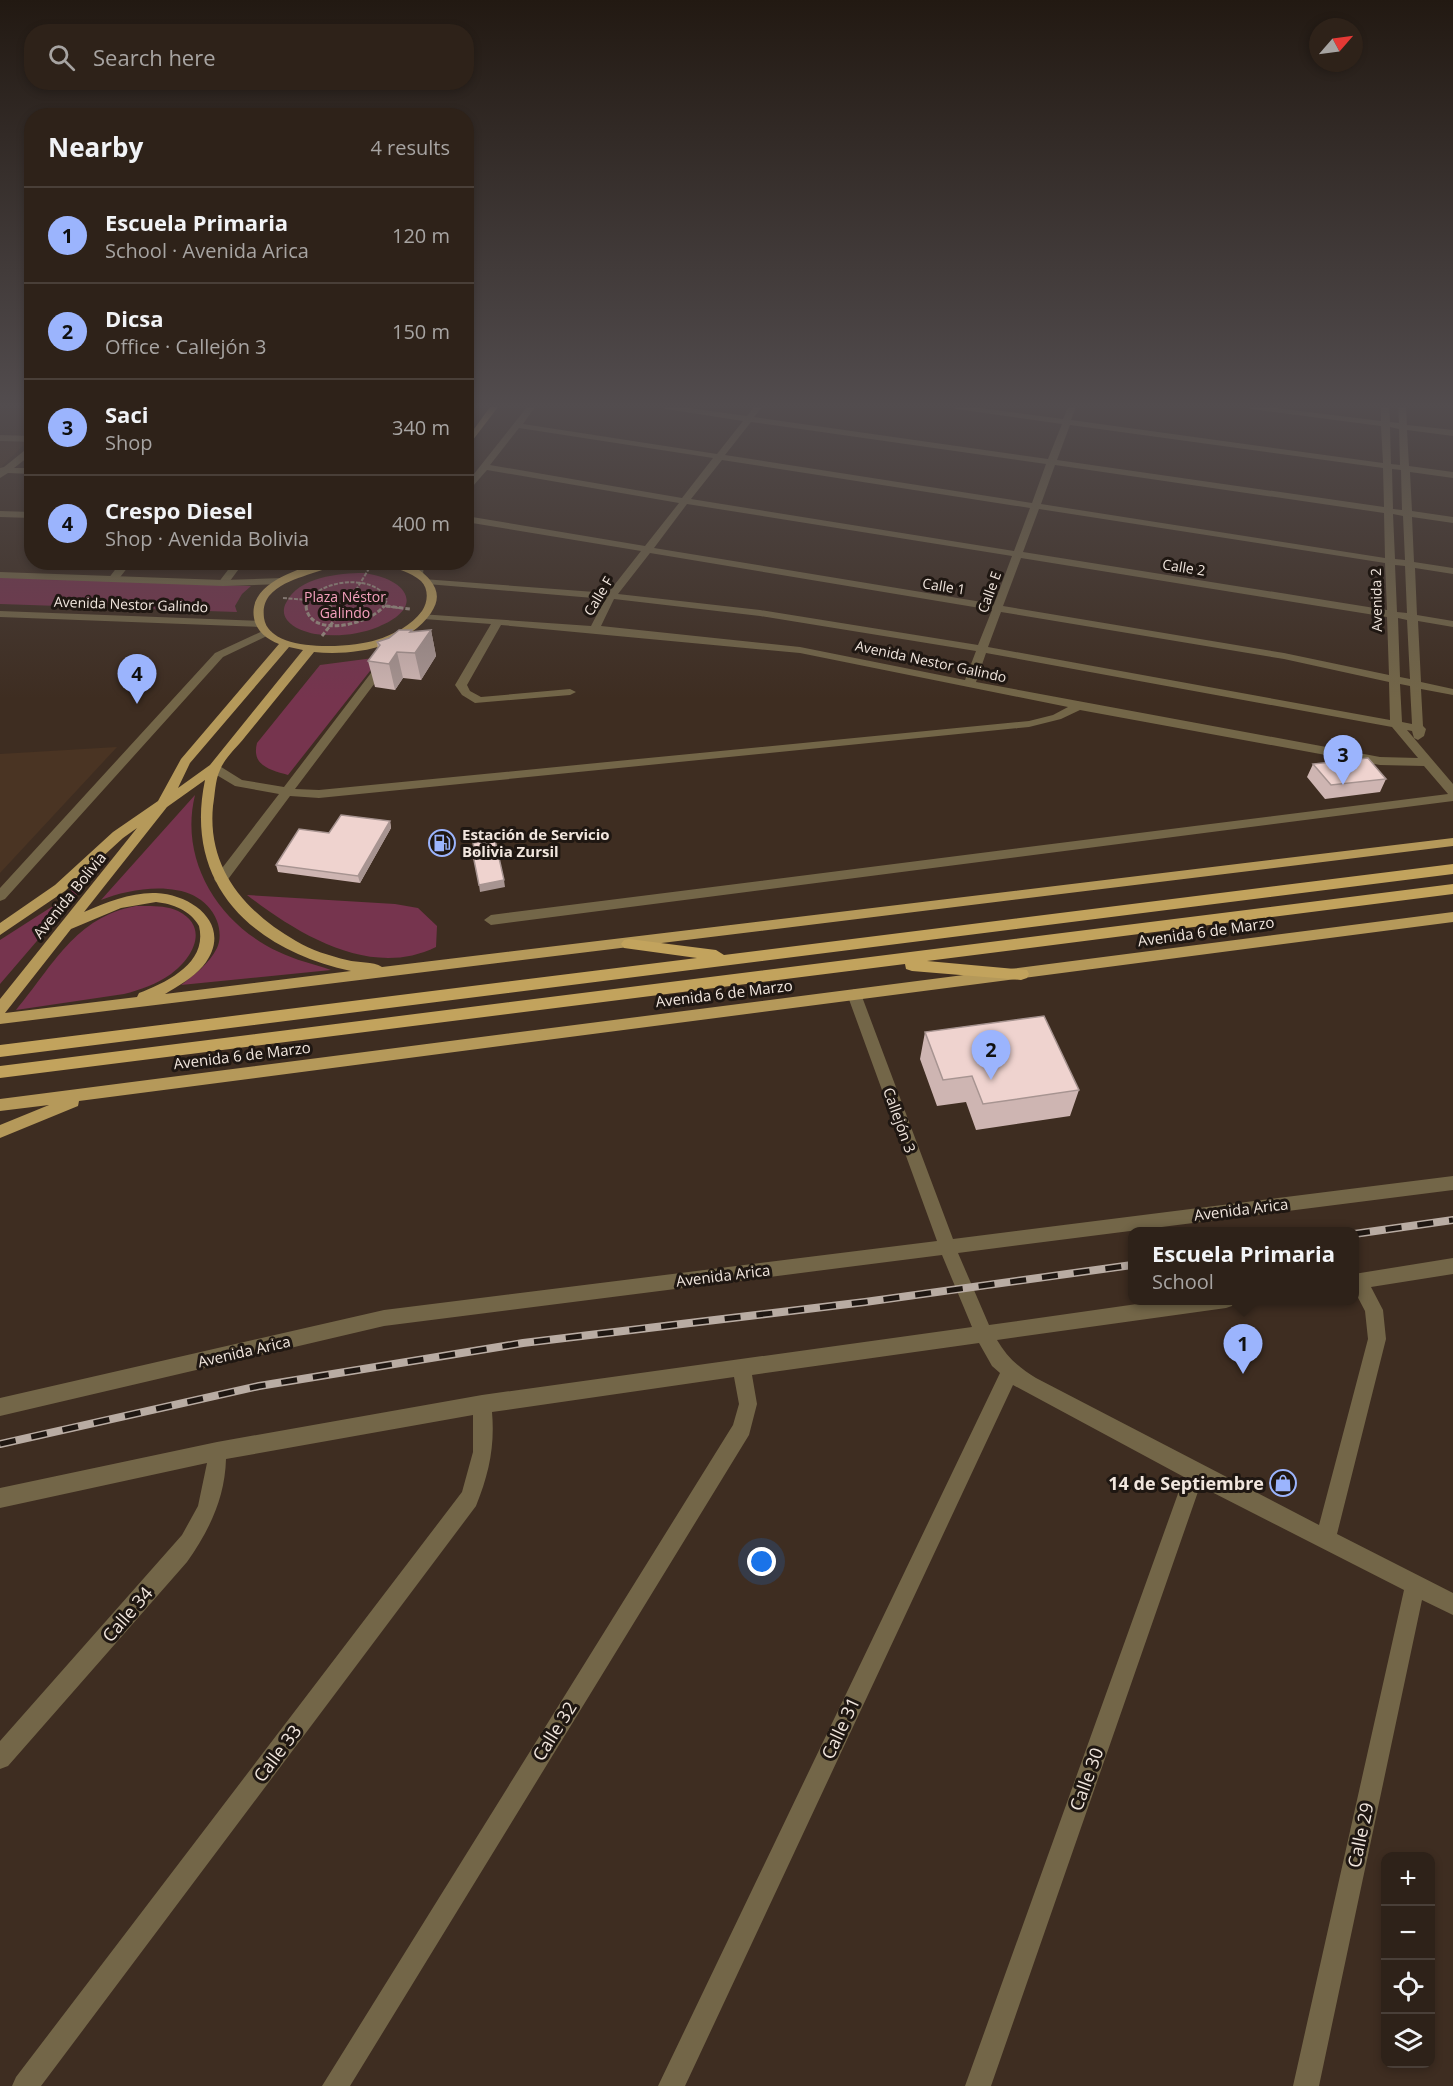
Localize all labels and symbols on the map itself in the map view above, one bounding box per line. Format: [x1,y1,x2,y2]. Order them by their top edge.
north arrow [1309,18,1363,72]
street label: Calle 2 [1161,554,1207,580]
street label: Avenida 2 [1366,568,1386,632]
street label: Calle E [973,569,1005,615]
street label: Calle F [579,573,617,619]
street label: Calle 1 [921,573,967,599]
park label: Plaza Néstor Galindo [304,587,386,622]
street label: Avenida Nestor Galindo [54,592,208,616]
street label: Avenida Nestor Galindo [854,636,1008,686]
pin: 4 [118,654,156,704]
pin: 3 [1324,736,1362,785]
place label: Estación de Servicio Bolivia Zursil [462,824,610,861]
fuel station icon: Estación de Servicio Bolivia Zursil [427,828,457,858]
street label: Avenida Bolivia [28,848,110,942]
street label: Avenida 6 de Marzo [1136,912,1276,950]
street label: Avenida 6 de Marzo [654,975,794,1011]
pin: 2 [972,1030,1010,1080]
street label: Avenida 6 de Marzo [172,1037,312,1073]
street label: Callejón 3 [879,1085,921,1155]
street label: Avenida Arica [1193,1193,1289,1225]
street label: Avenida Arica [675,1259,771,1291]
pin: 1 [1224,1324,1262,1374]
street label: Avenida Arica [196,1331,292,1371]
shop icon: 14 de Septiembre [1268,1468,1298,1498]
place label: 14 de Septiembre [1108,1471,1264,1495]
your location [747,1547,776,1576]
street label: Calle 34 [96,1581,158,1647]
street label: Calle 31 [815,1693,865,1763]
street label: Calle 32 [526,1697,582,1765]
street label: Calle 33 [248,1720,306,1786]
street label: Calle 30 [1063,1744,1109,1814]
street label: Calle 29 [1341,1800,1379,1870]

